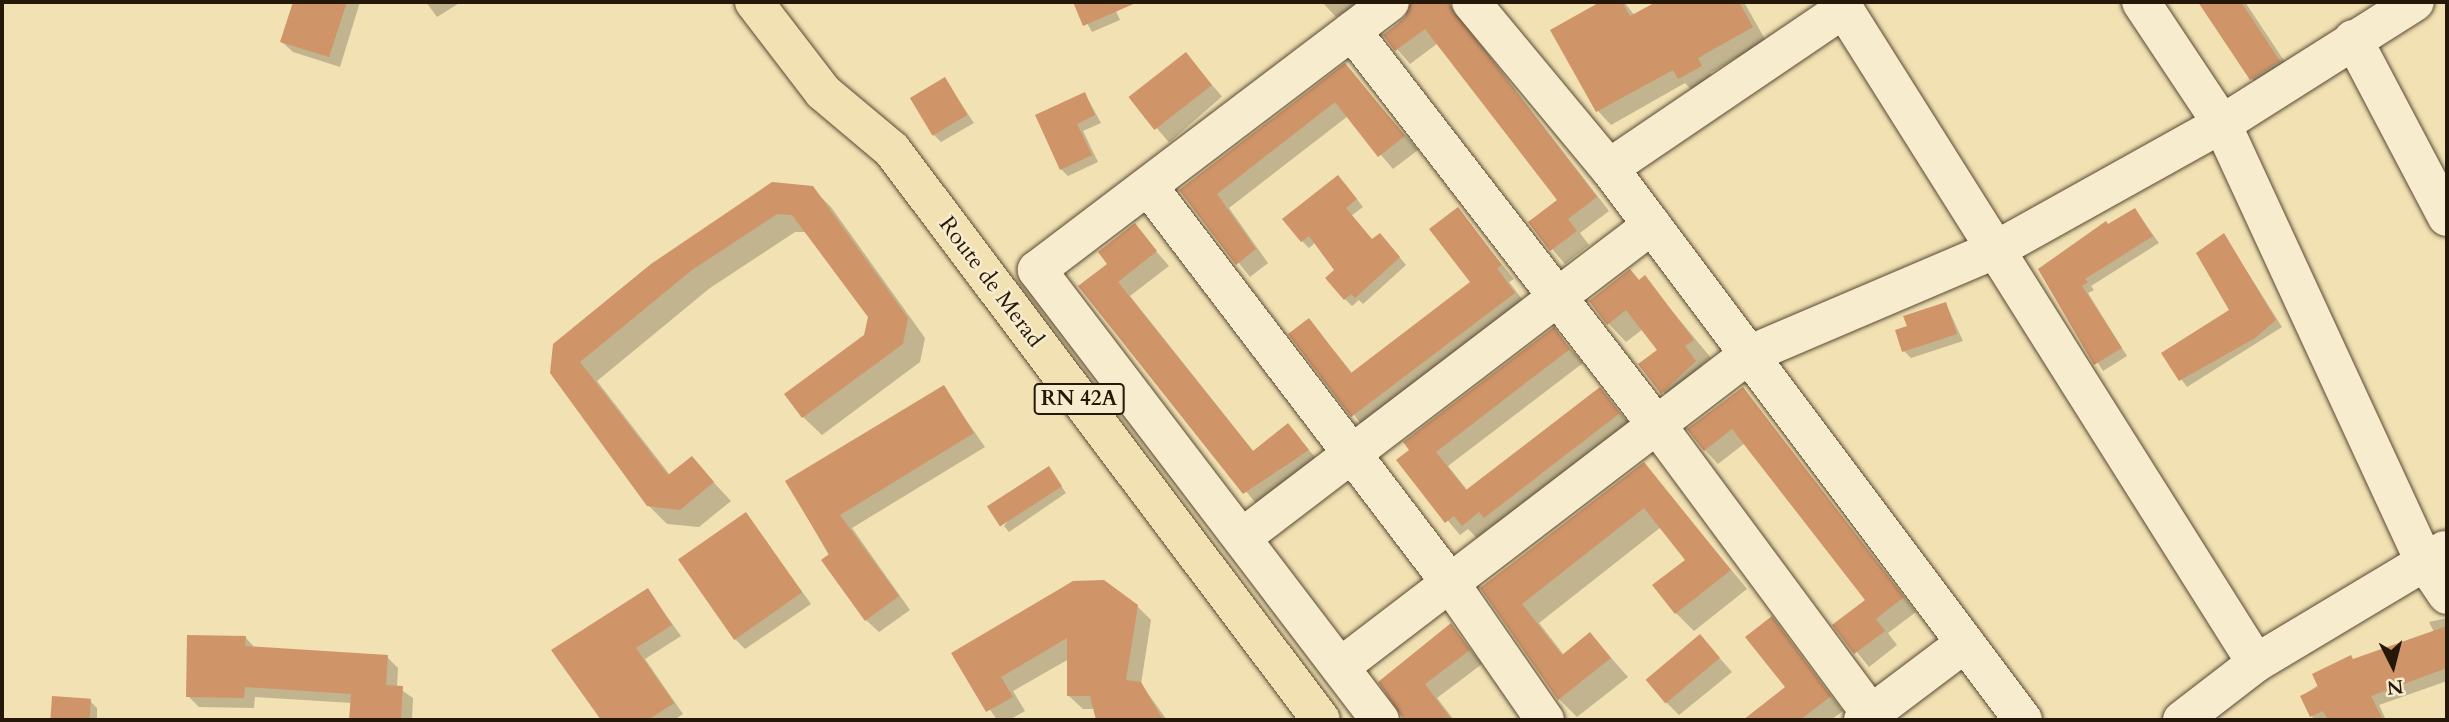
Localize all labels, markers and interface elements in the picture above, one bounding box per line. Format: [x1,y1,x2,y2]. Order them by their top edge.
street label: Route de Merad [933,211,1049,353]
road number: RN 42A [1034,382,1124,416]
north arrow [2358,631,2428,701]
text: N [2386,673,2405,701]

